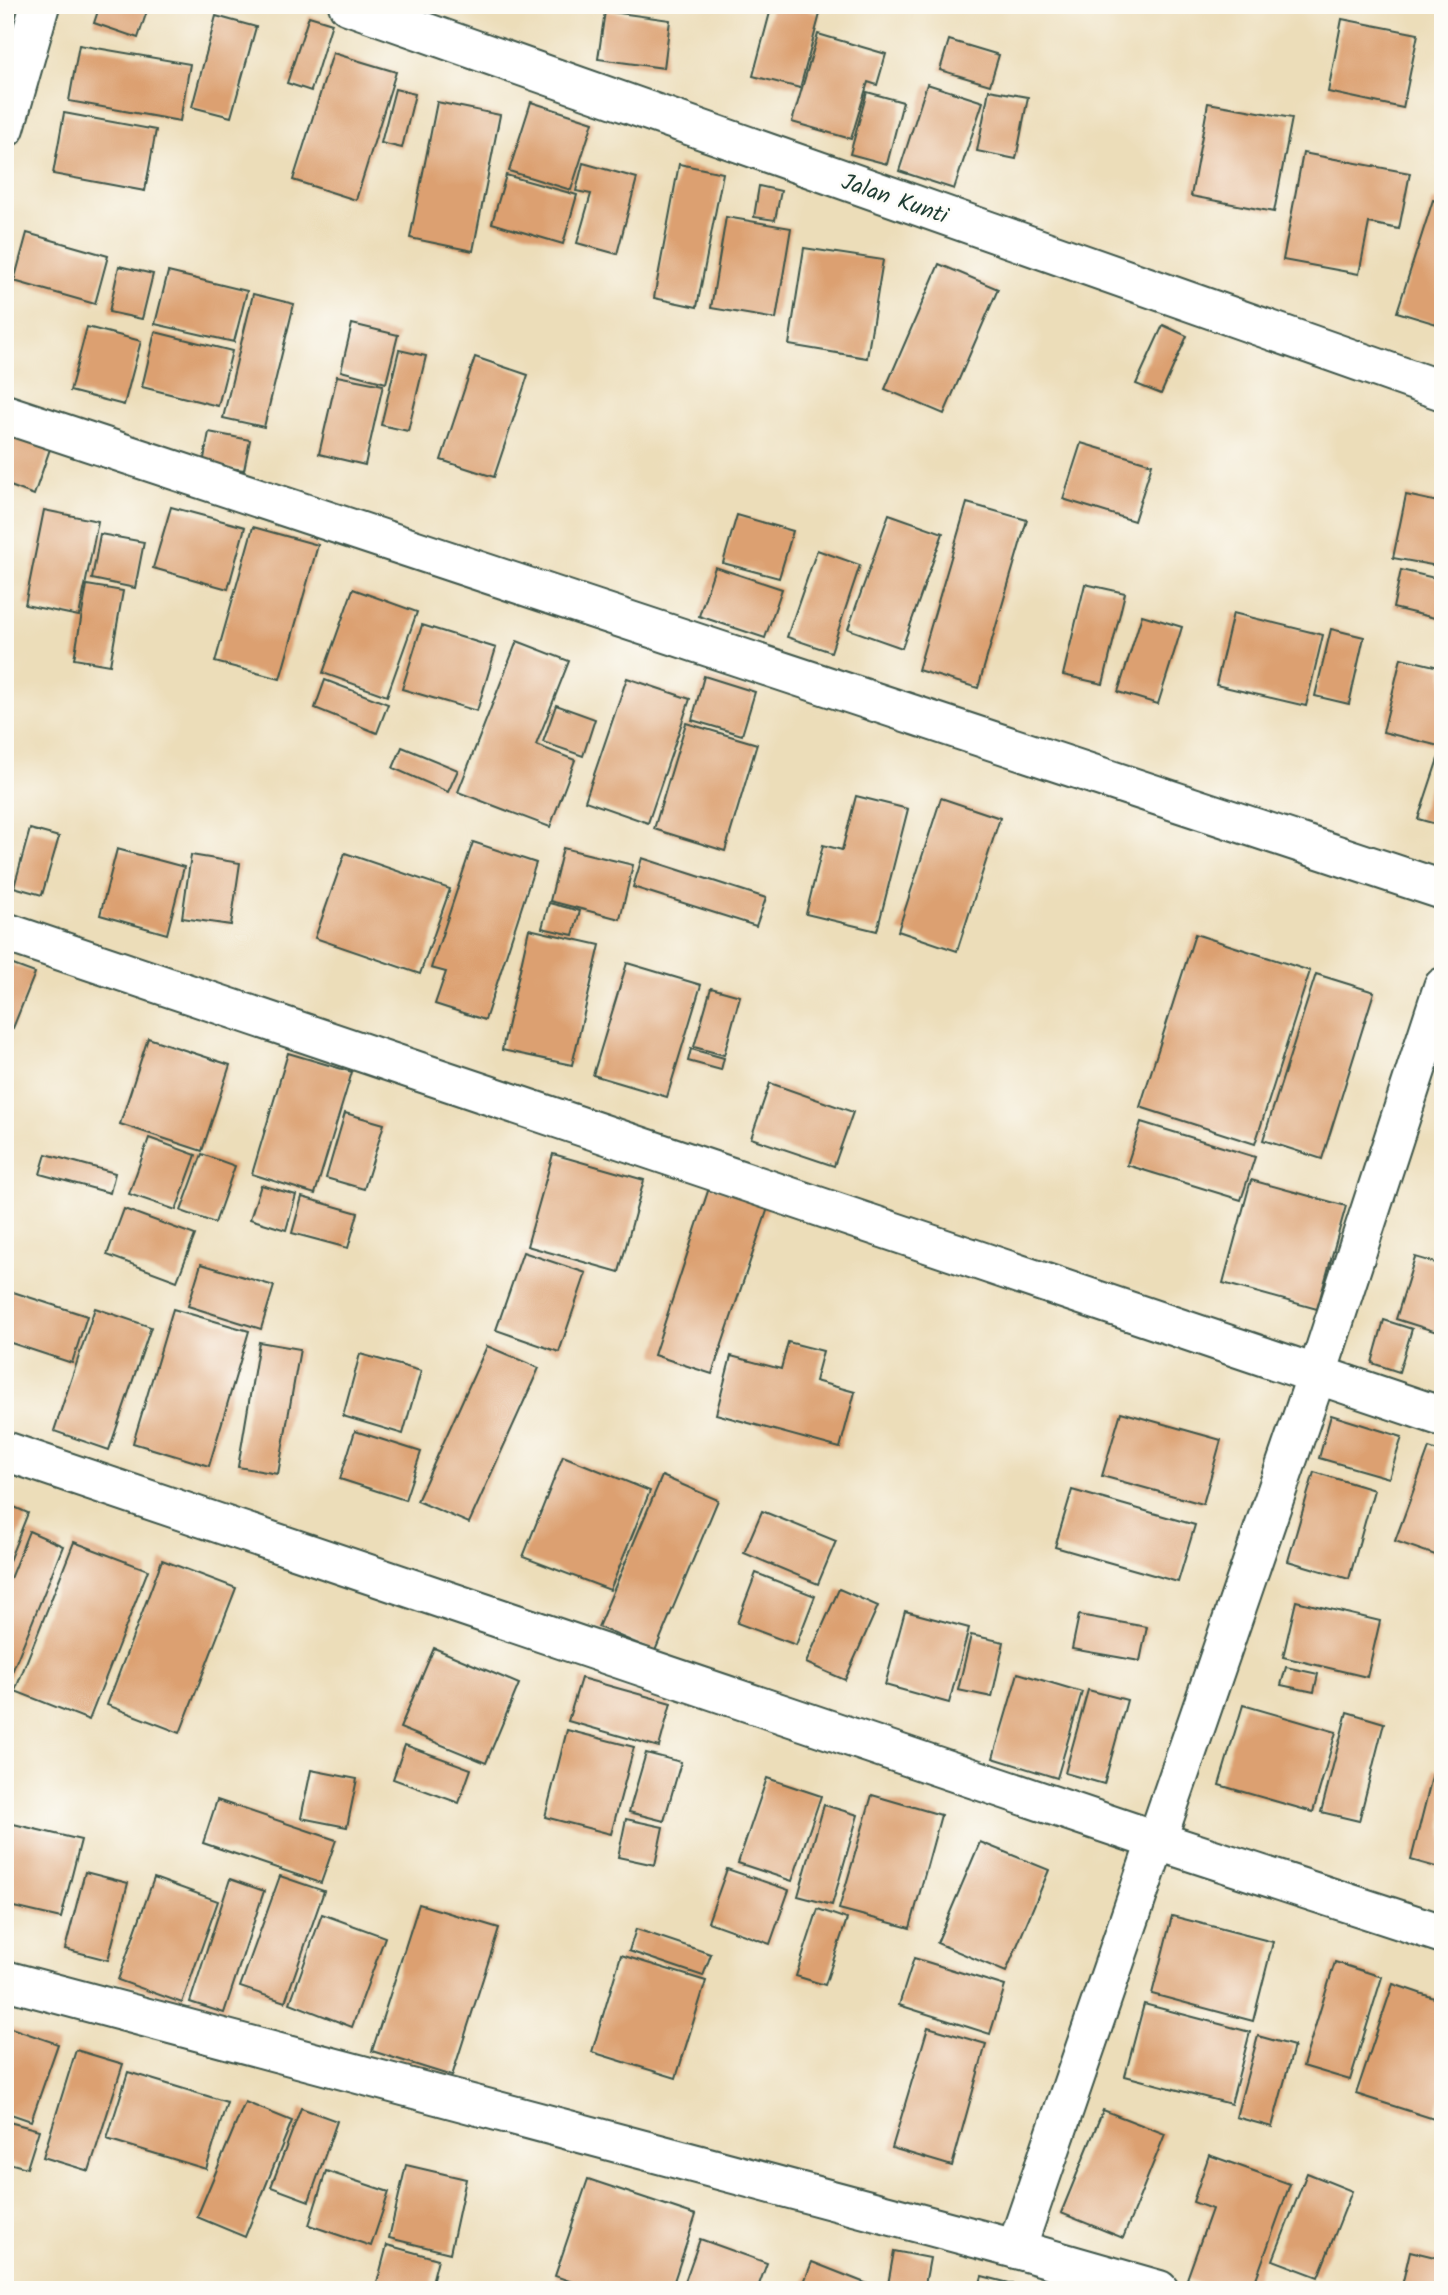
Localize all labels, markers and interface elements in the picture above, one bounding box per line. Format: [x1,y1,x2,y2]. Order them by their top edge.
street label: Jalan Kunti [836,165,954,235]

